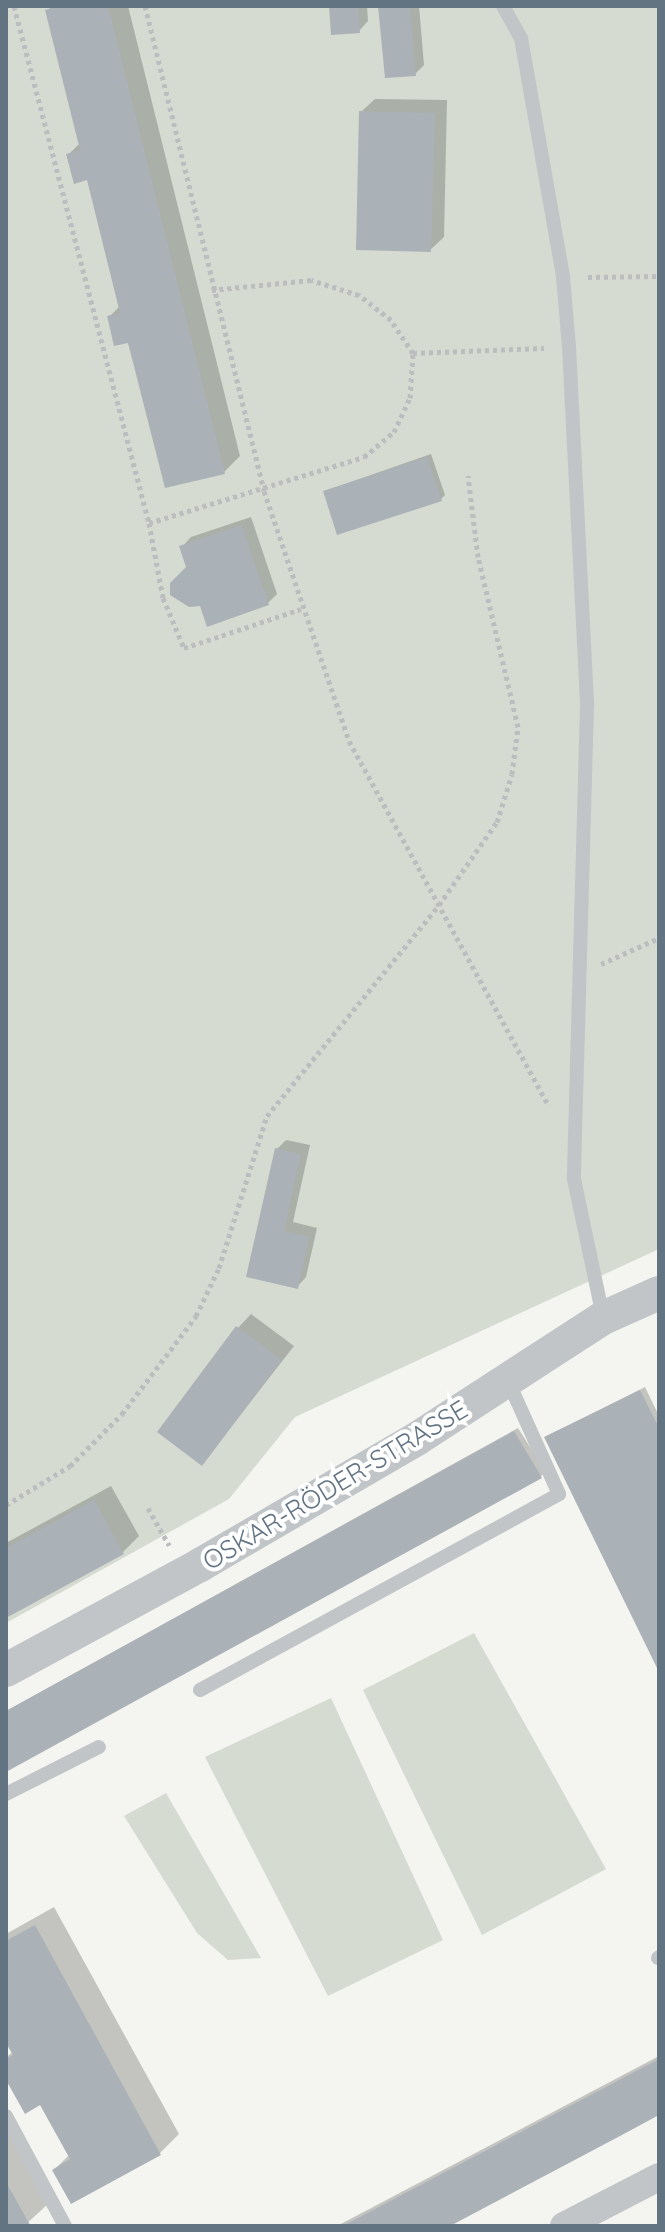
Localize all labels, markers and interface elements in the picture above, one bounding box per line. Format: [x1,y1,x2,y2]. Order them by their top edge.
street label: OSKAR-RÖDER-STRASSE [197,1394,473,1576]

